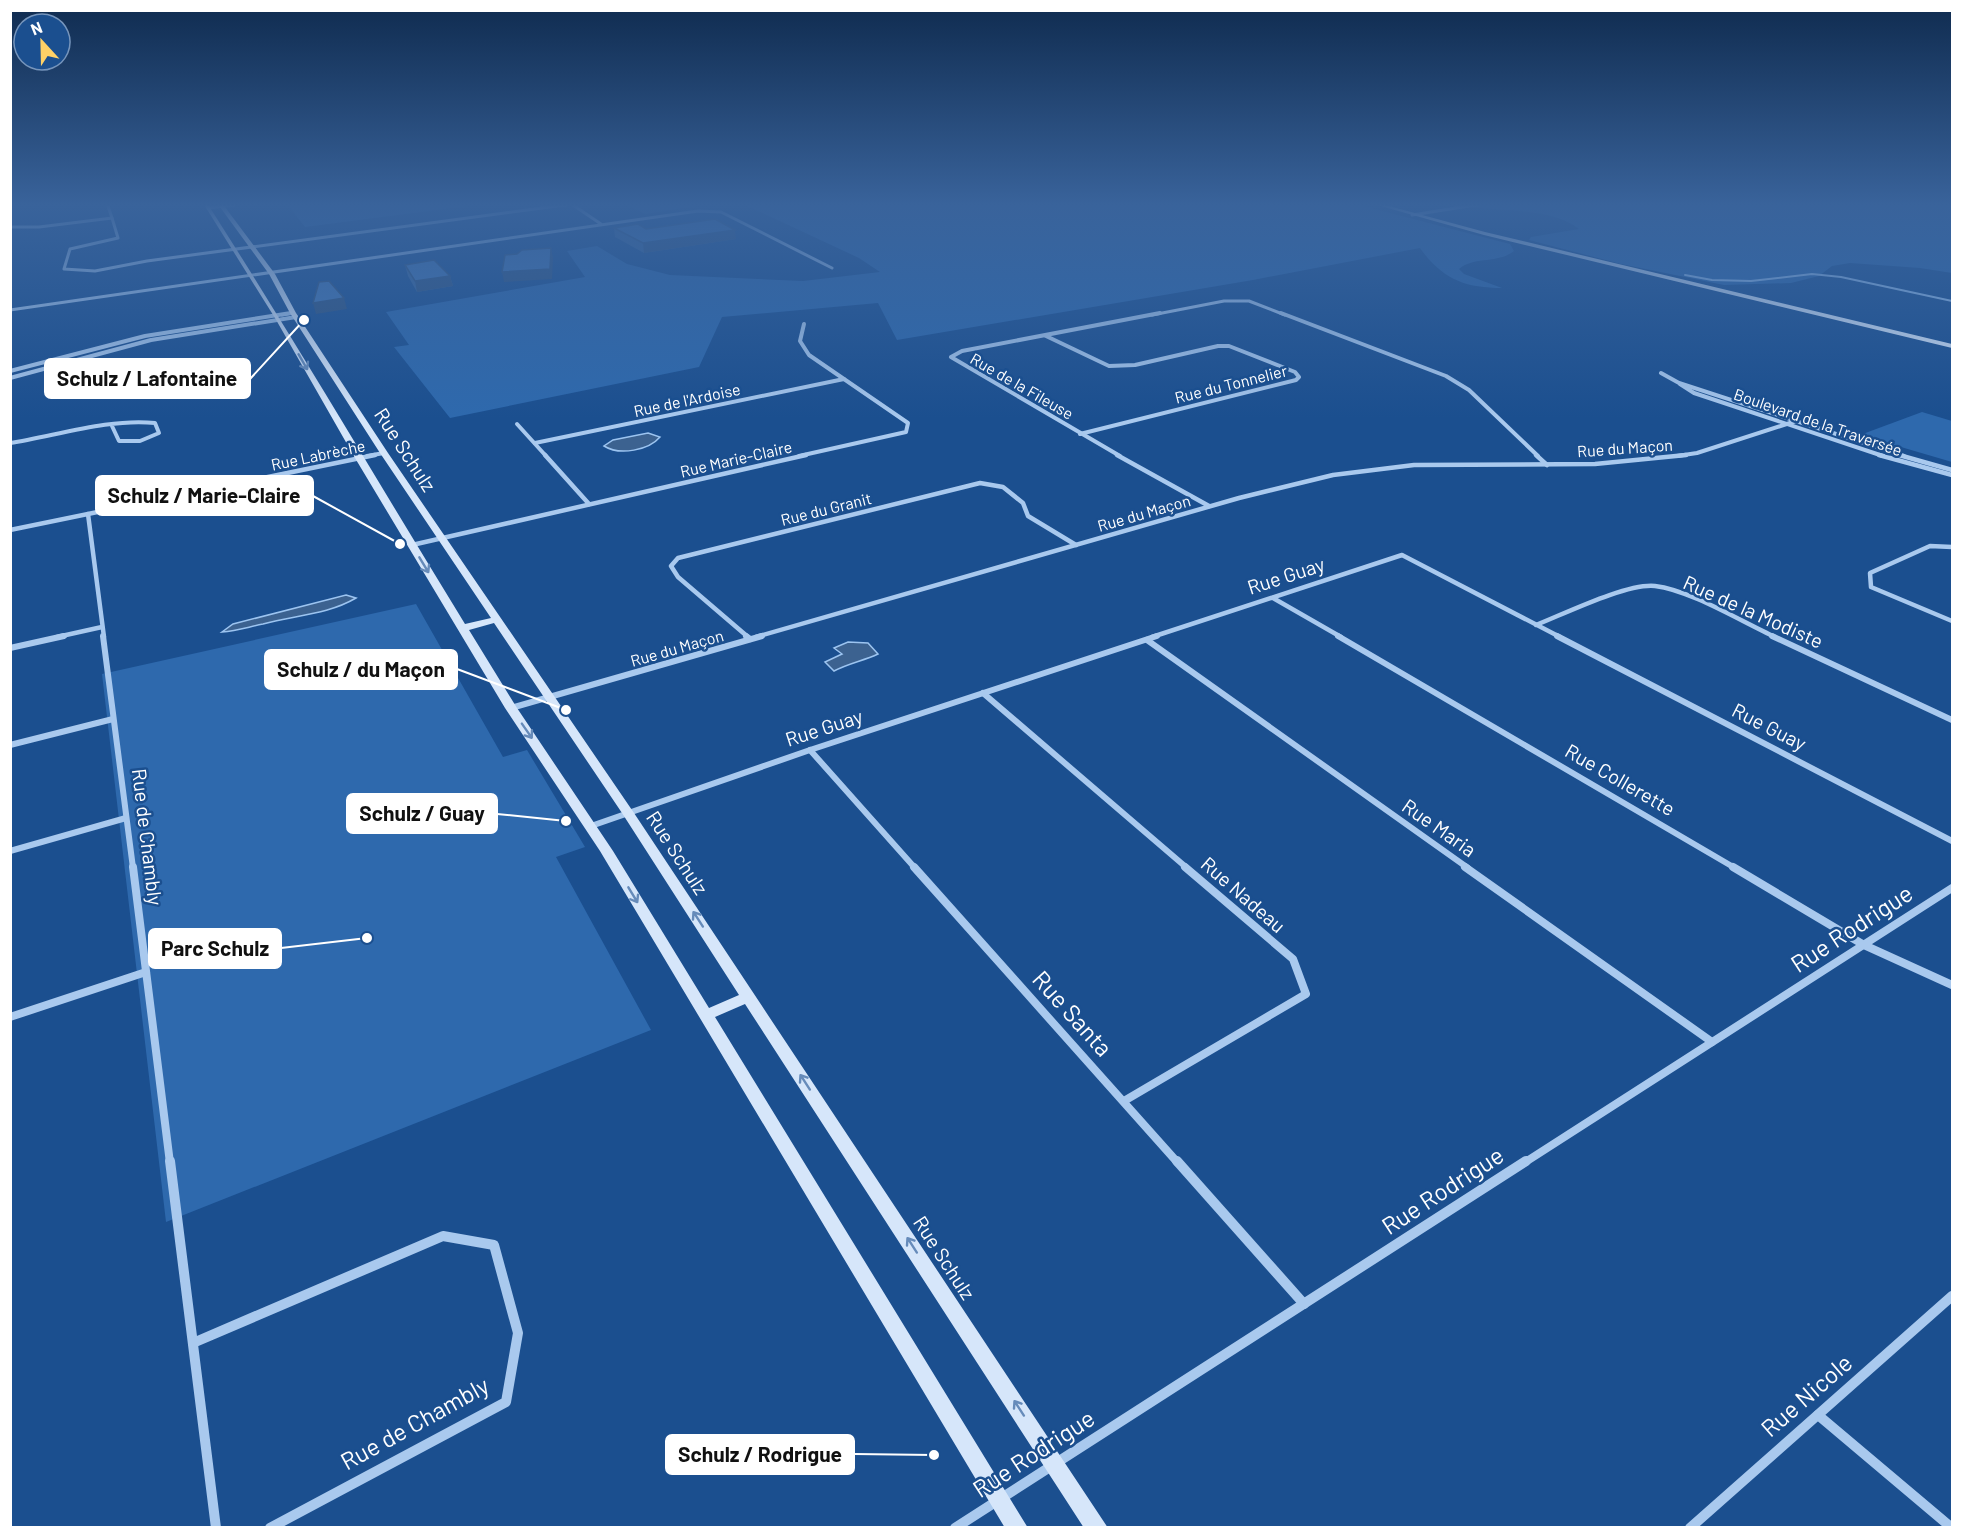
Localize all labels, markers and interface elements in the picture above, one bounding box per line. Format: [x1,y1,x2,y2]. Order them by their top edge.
north arrow [12,12,72,72]
text: N [28,17,45,38]
street label: Rue de la Fileuse [967,348,1077,423]
one-way arrow [298,353,310,370]
callout: Schulz / Lafontaine [45,359,250,398]
street label: Rue du Tonnelier [1173,360,1289,407]
text: Schulz / Lafontaine [57,365,237,390]
street label: Rue de l'Ardoise [632,379,742,420]
street label: Boulevard de la Traversée [1732,384,1905,459]
street label: Rue Schulz [370,403,442,496]
street label: Rue Labrèche [269,435,367,474]
street label: Rue du Maçon [1576,435,1673,460]
street label: Rue Marie-Claire [678,436,794,481]
callout: Schulz / Marie-Claire [96,476,313,515]
text: Schulz / Marie-Claire [108,482,300,507]
street label: Rue du Granit [778,488,873,529]
street label: Rue du Maçon [1095,490,1193,535]
street label: Rue Guay [1244,551,1327,599]
one-way arrow [418,557,431,574]
street label: Rue de la Modiste [1680,570,1827,653]
street label: Rue du Maçon [628,625,726,670]
callout: Schulz / du Maçon [265,650,457,689]
text: Schulz / du Maçon [277,656,445,681]
street label: Rue Guay [1728,697,1811,755]
street label: Rue Guay [782,703,865,751]
one-way arrow [521,722,533,739]
street label: Rue Collerette [1561,738,1680,820]
street label: Rue de Chambly [128,767,168,907]
street label: Rue Maria [1398,793,1481,861]
callout: Schulz / Guay [347,794,497,833]
text: Schulz / Guay [359,800,485,825]
street label: Rue Schulz [642,806,714,899]
street label: Rue Nadeau [1197,851,1291,937]
street label: Rue Rodrigue [1785,878,1917,978]
one-way arrow [628,886,640,903]
one-way arrow [691,911,704,928]
callout: Parc Schulz [149,929,281,968]
text: Parc Schulz [161,935,269,960]
street label: Rue Santa [1027,964,1119,1062]
one-way arrow [798,1074,810,1091]
street label: Rue Rodrigue [1376,1140,1508,1240]
street label: Rue Schulz [909,1211,981,1304]
one-way arrow [906,1237,918,1254]
street label: Rue Nicole [1755,1347,1858,1442]
street label: Rue de Chambly [335,1370,494,1475]
one-way arrow [1013,1400,1025,1417]
street label: Rue Rodrigue [967,1403,1099,1503]
callout: Schulz / Rodrigue [666,1435,854,1474]
text: Schulz / Rodrigue [678,1441,842,1466]

